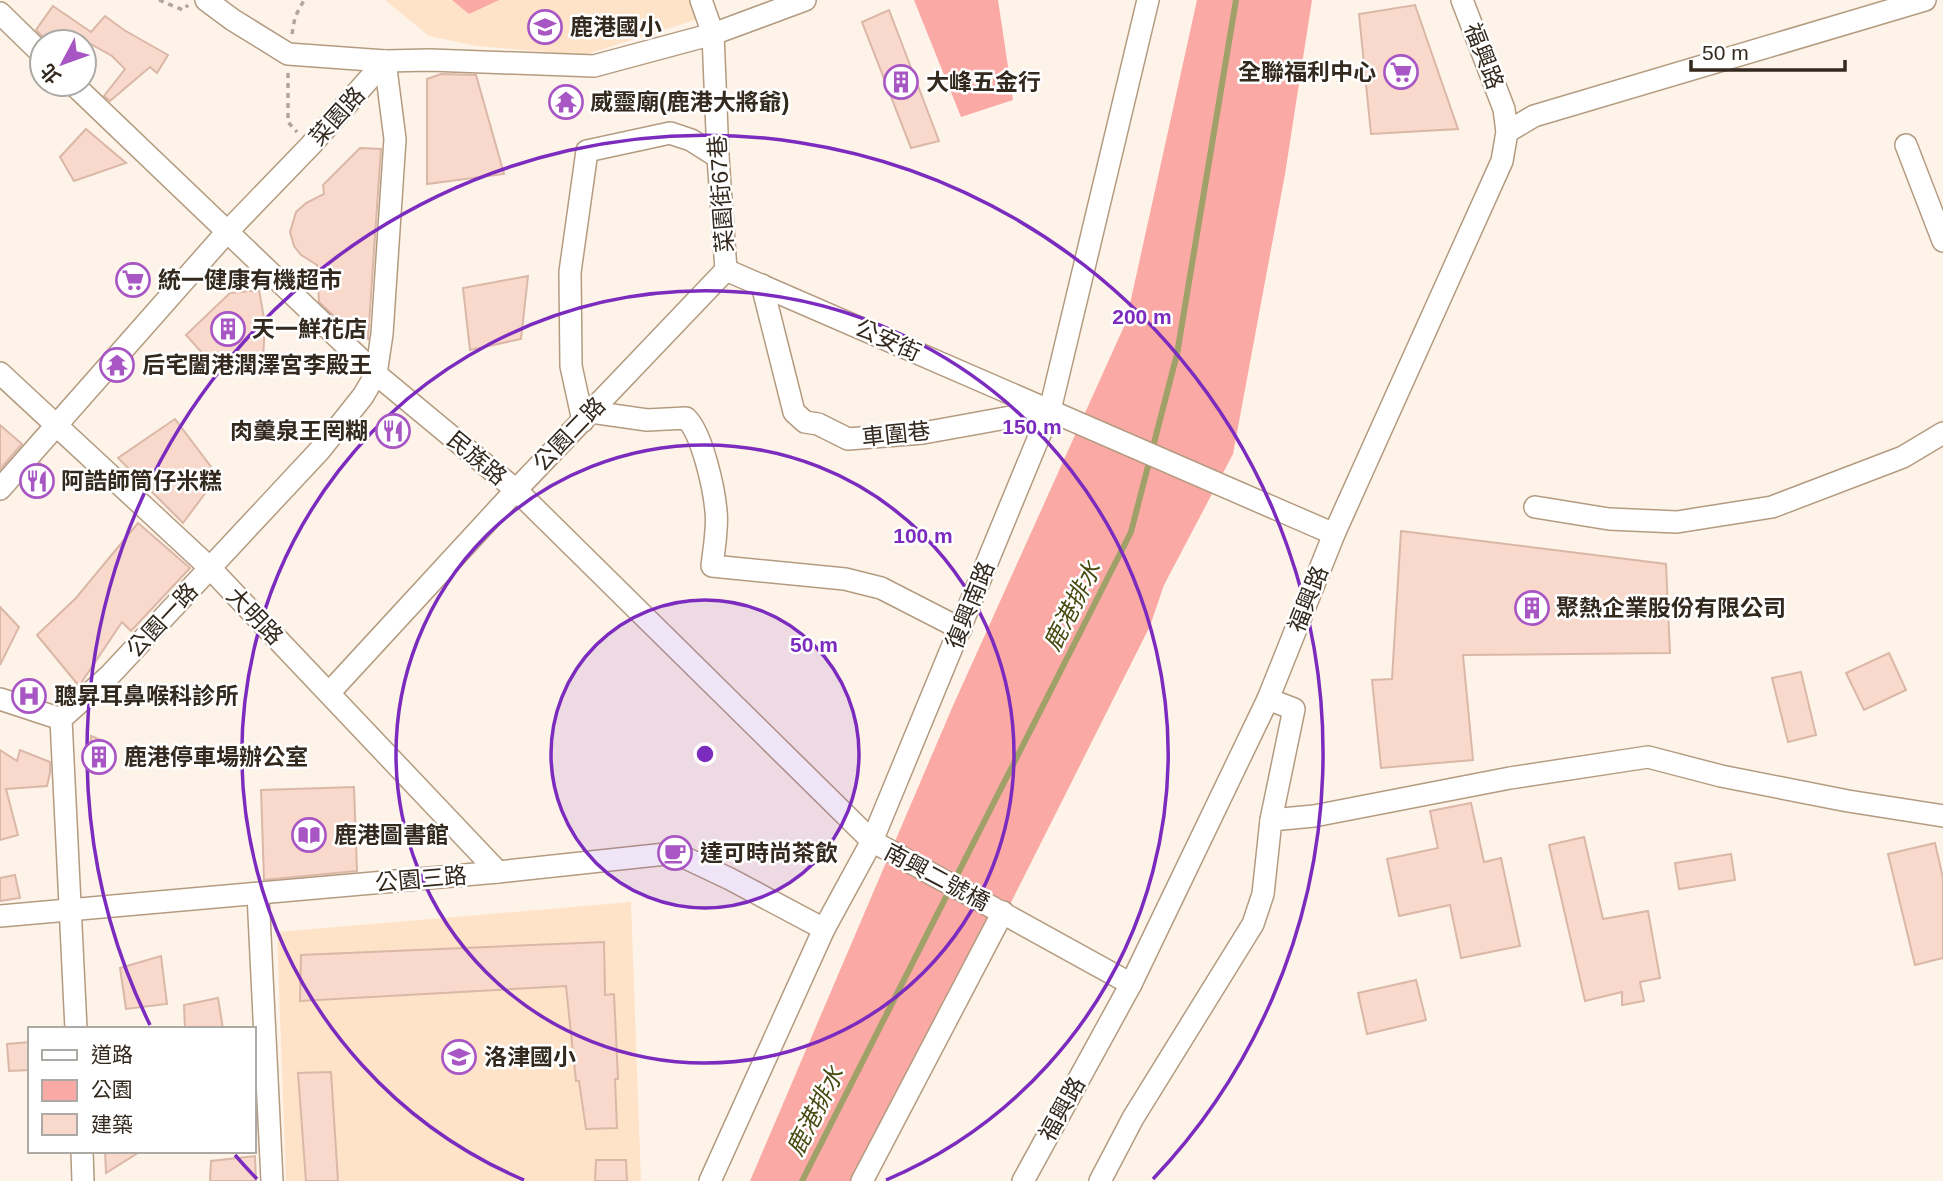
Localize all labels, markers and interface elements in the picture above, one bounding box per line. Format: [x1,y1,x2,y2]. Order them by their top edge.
school or university icon: 鹿港國小 [526,8,564,46]
place label: 鹿港國小 [570,14,662,40]
street label: 福興路 [1459,19,1509,93]
north arrow [28,28,98,98]
scale bar [1691,28,1845,72]
text: 50 m [1702,41,1749,64]
supermarket icon: 全聯福利中心 [1382,53,1420,91]
place label: 全聯福利中心 [1238,59,1376,85]
text: 北 [36,60,65,88]
building icon: 大峰五金行 [882,63,920,101]
place label: 大峰五金行 [926,69,1041,95]
street label: 菜園路 [304,82,370,150]
temple icon: 威靈廟(鹿港大將爺) [547,83,585,121]
place label: 威靈廟(鹿港大將爺) [590,89,789,115]
street label: 菜園街67巷 [704,134,738,254]
supermarket icon: 統一健康有機超市 [114,261,152,299]
place label: 統一健康有機超市 [158,267,342,293]
text: 200 m [1112,305,1172,328]
building icon: 天一鮮花店 [209,310,247,348]
street label: 公安街 [851,314,925,366]
place label: 天一鮮花店 [252,316,367,342]
temple icon: 后宅闔港潤澤宮李殿王 [98,346,136,384]
place label: 后宅闔港潤澤宮李殿王 [142,352,372,378]
street label: 公園二路 [528,392,610,476]
restaurant icon: 肉羹泉王罔糊 [374,412,412,450]
text: 150 m [1002,415,1062,438]
street label: 車圍巷 [860,417,932,451]
place label: 肉羹泉王罔糊 [230,418,368,444]
street label: 民族路 [442,426,512,490]
restaurant icon: 阿誥師筒仔米糕 [18,462,56,500]
place label: 阿誥師筒仔米糕 [61,468,222,494]
text: 100 m [893,524,953,547]
water label: 鹿港排水 [1038,556,1106,655]
street label: 復興南路 [941,557,999,653]
street label: 福興路 [1283,562,1333,636]
street label: 公園一路 [121,577,203,663]
street label: 大明路 [222,582,288,650]
building icon: 聚熱企業股份有限公司 [1513,589,1551,627]
place label: 聚熱企業股份有限公司 [1556,595,1786,621]
text: 50 m [790,633,838,656]
hospital icon: 聰昇耳鼻喉科診所 [10,677,48,715]
place label: 聰昇耳鼻喉科診所 [54,683,238,709]
building icon: 鹿港停車場辦公室 [80,738,118,776]
centre of rings [693,742,717,766]
place label: 鹿港停車場辦公室 [124,744,308,770]
library icon: 鹿港圖書館 [290,816,328,854]
place label: 鹿港圖書館 [334,822,449,848]
cafe icon: 達可時尚茶飲 [656,834,694,872]
street label: 南興二號橋 [880,839,994,915]
place label: 達可時尚茶飲 [700,840,838,866]
street label: 公園三路 [374,862,468,896]
legend [28,1027,256,1153]
school or university icon: 洛津國小 [440,1038,478,1076]
text: 道路 [91,1043,133,1066]
place label: 洛津國小 [484,1044,576,1070]
water label: 鹿港排水 [781,1061,849,1160]
street label: 福興路 [1034,1073,1090,1145]
text: 公園 [91,1078,133,1101]
text: 建築 [91,1113,133,1136]

